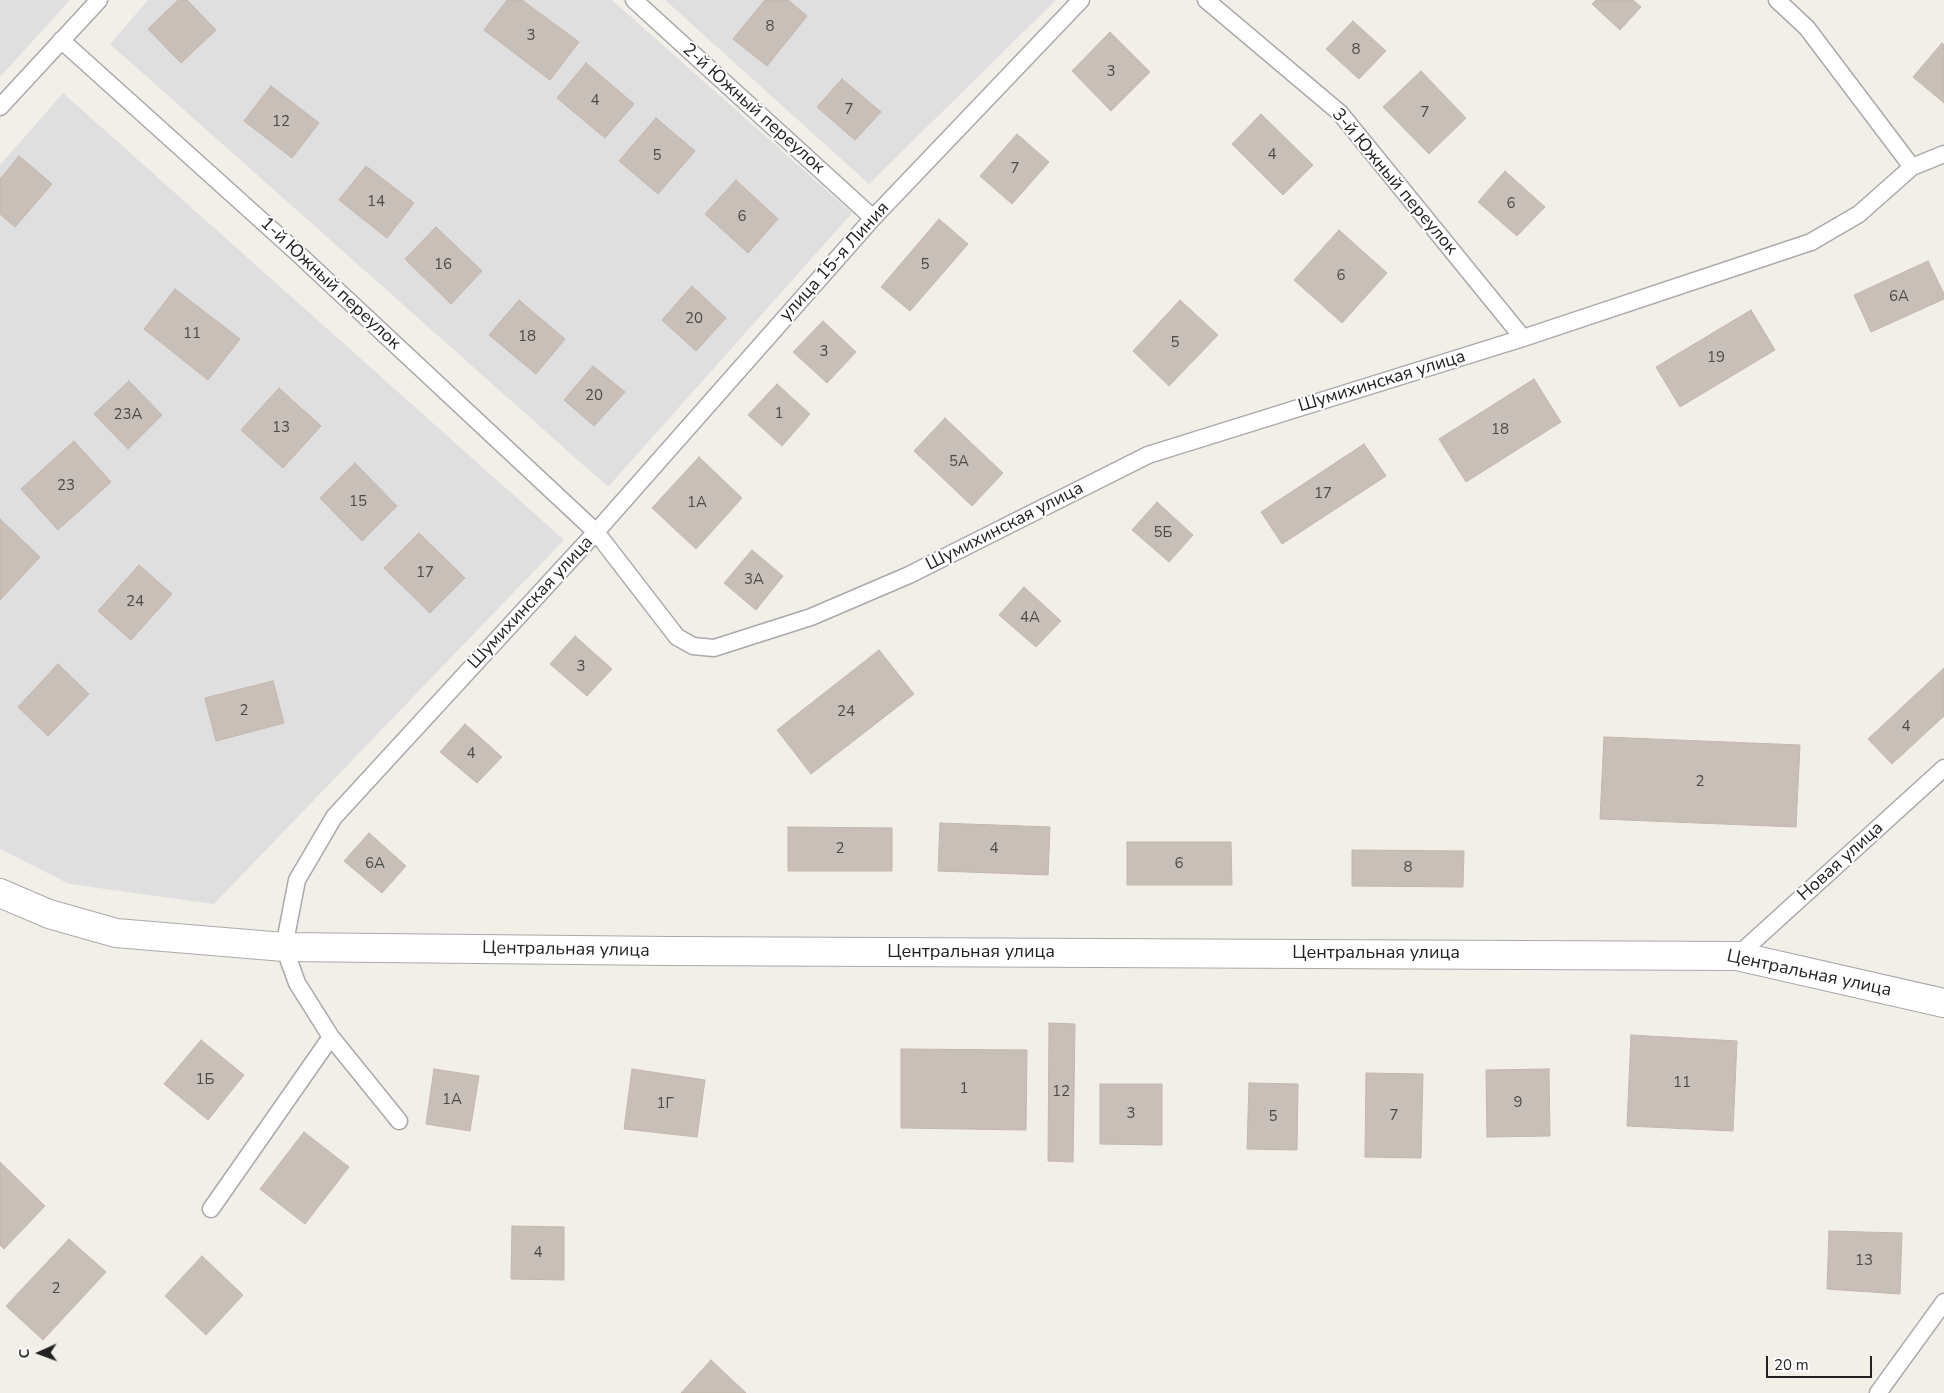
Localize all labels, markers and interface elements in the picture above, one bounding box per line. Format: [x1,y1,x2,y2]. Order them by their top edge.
house number: 8 [766,18,774,36]
house number: 3 [527,27,535,45]
street label: 2-й Южный переулок [677,39,829,179]
house number: 8 [1352,41,1360,59]
house number: 3 [1107,63,1115,81]
house number: 4 [591,92,599,110]
house number: 7 [845,101,853,119]
street label: 3-й Южный переулок [1327,104,1461,260]
house number: 7 [1421,104,1429,122]
house number: 12 [272,113,290,131]
house number: 4 [1268,146,1276,164]
house number: 5 [653,147,661,165]
house number: 7 [1011,160,1019,178]
house number: 14 [367,193,385,211]
house number: 6 [1507,195,1515,213]
street label: улица 15-я Линия [776,198,894,326]
house number: 6 [738,208,746,226]
street label: 1-й Южный переулок [255,213,405,355]
house number: 16 [434,256,452,274]
house number: 5 [921,256,929,274]
house number: 6 [1337,267,1345,285]
house number: 6А [1889,288,1909,306]
house number: 20 [685,310,703,328]
house number: 11 [183,325,201,343]
house number: 18 [518,328,536,346]
house number: 5 [1171,334,1179,352]
house number: 3 [820,343,828,361]
street label: Шумихинская улица [1296,346,1468,418]
house number: 19 [1707,349,1725,367]
house number: 20 [585,387,603,405]
house number: 1 [775,405,783,423]
house number: 23А [114,406,142,424]
house number: 13 [272,419,290,437]
house number: 18 [1491,421,1509,439]
house number: 5А [949,453,969,471]
house number: 23 [57,477,75,495]
street label: Шумихинская улица [923,478,1087,576]
house number: 17 [1314,485,1332,503]
house number: 15 [349,493,367,511]
house number: 1А [687,494,707,512]
house number: 5Б [1154,524,1172,542]
street label: Шумихинская улица [464,532,598,674]
house number: 17 [416,564,434,582]
house number: 3А [744,571,764,589]
house number: 24 [126,593,144,611]
house number: 4А [1020,609,1040,627]
house number: 3 [577,658,585,676]
house number: 2 [240,702,248,720]
house number: 24 [837,703,855,721]
house number: 4 [1902,718,1910,736]
house number: 4 [467,745,475,763]
house number: 2 [1696,773,1704,791]
street label: Новая улица [1794,818,1888,906]
house number: 2 [836,840,844,858]
house number: 4 [990,840,998,858]
house number: 6А [365,855,385,873]
house number: 6 [1175,855,1183,873]
house number: 8 [1404,859,1412,877]
street label: Центральная улица [482,938,650,962]
street label: Центральная улица [887,942,1055,964]
street label: Центральная улица [1292,943,1460,965]
street label: Центральная улица [1725,946,1893,1002]
house number: 1Б [196,1071,214,1089]
house number: 11 [1673,1074,1691,1092]
house number: 1 [960,1080,968,1098]
house number: 12 [1052,1083,1070,1101]
house number: 1А [442,1091,462,1109]
house number: 9 [1514,1094,1522,1112]
house number: 1Г [656,1095,674,1113]
house number: 3 [1127,1105,1135,1123]
house number: 7 [1390,1107,1398,1125]
house number: 5 [1269,1108,1277,1126]
house number: 4 [534,1244,542,1262]
house number: 13 [1855,1252,1873,1270]
house number: 2 [52,1280,60,1298]
north arrow [15,1328,65,1378]
scale bar [1769,1346,1875,1378]
text: С [15,1348,34,1359]
text: 20 m [1774,1355,1809,1375]

